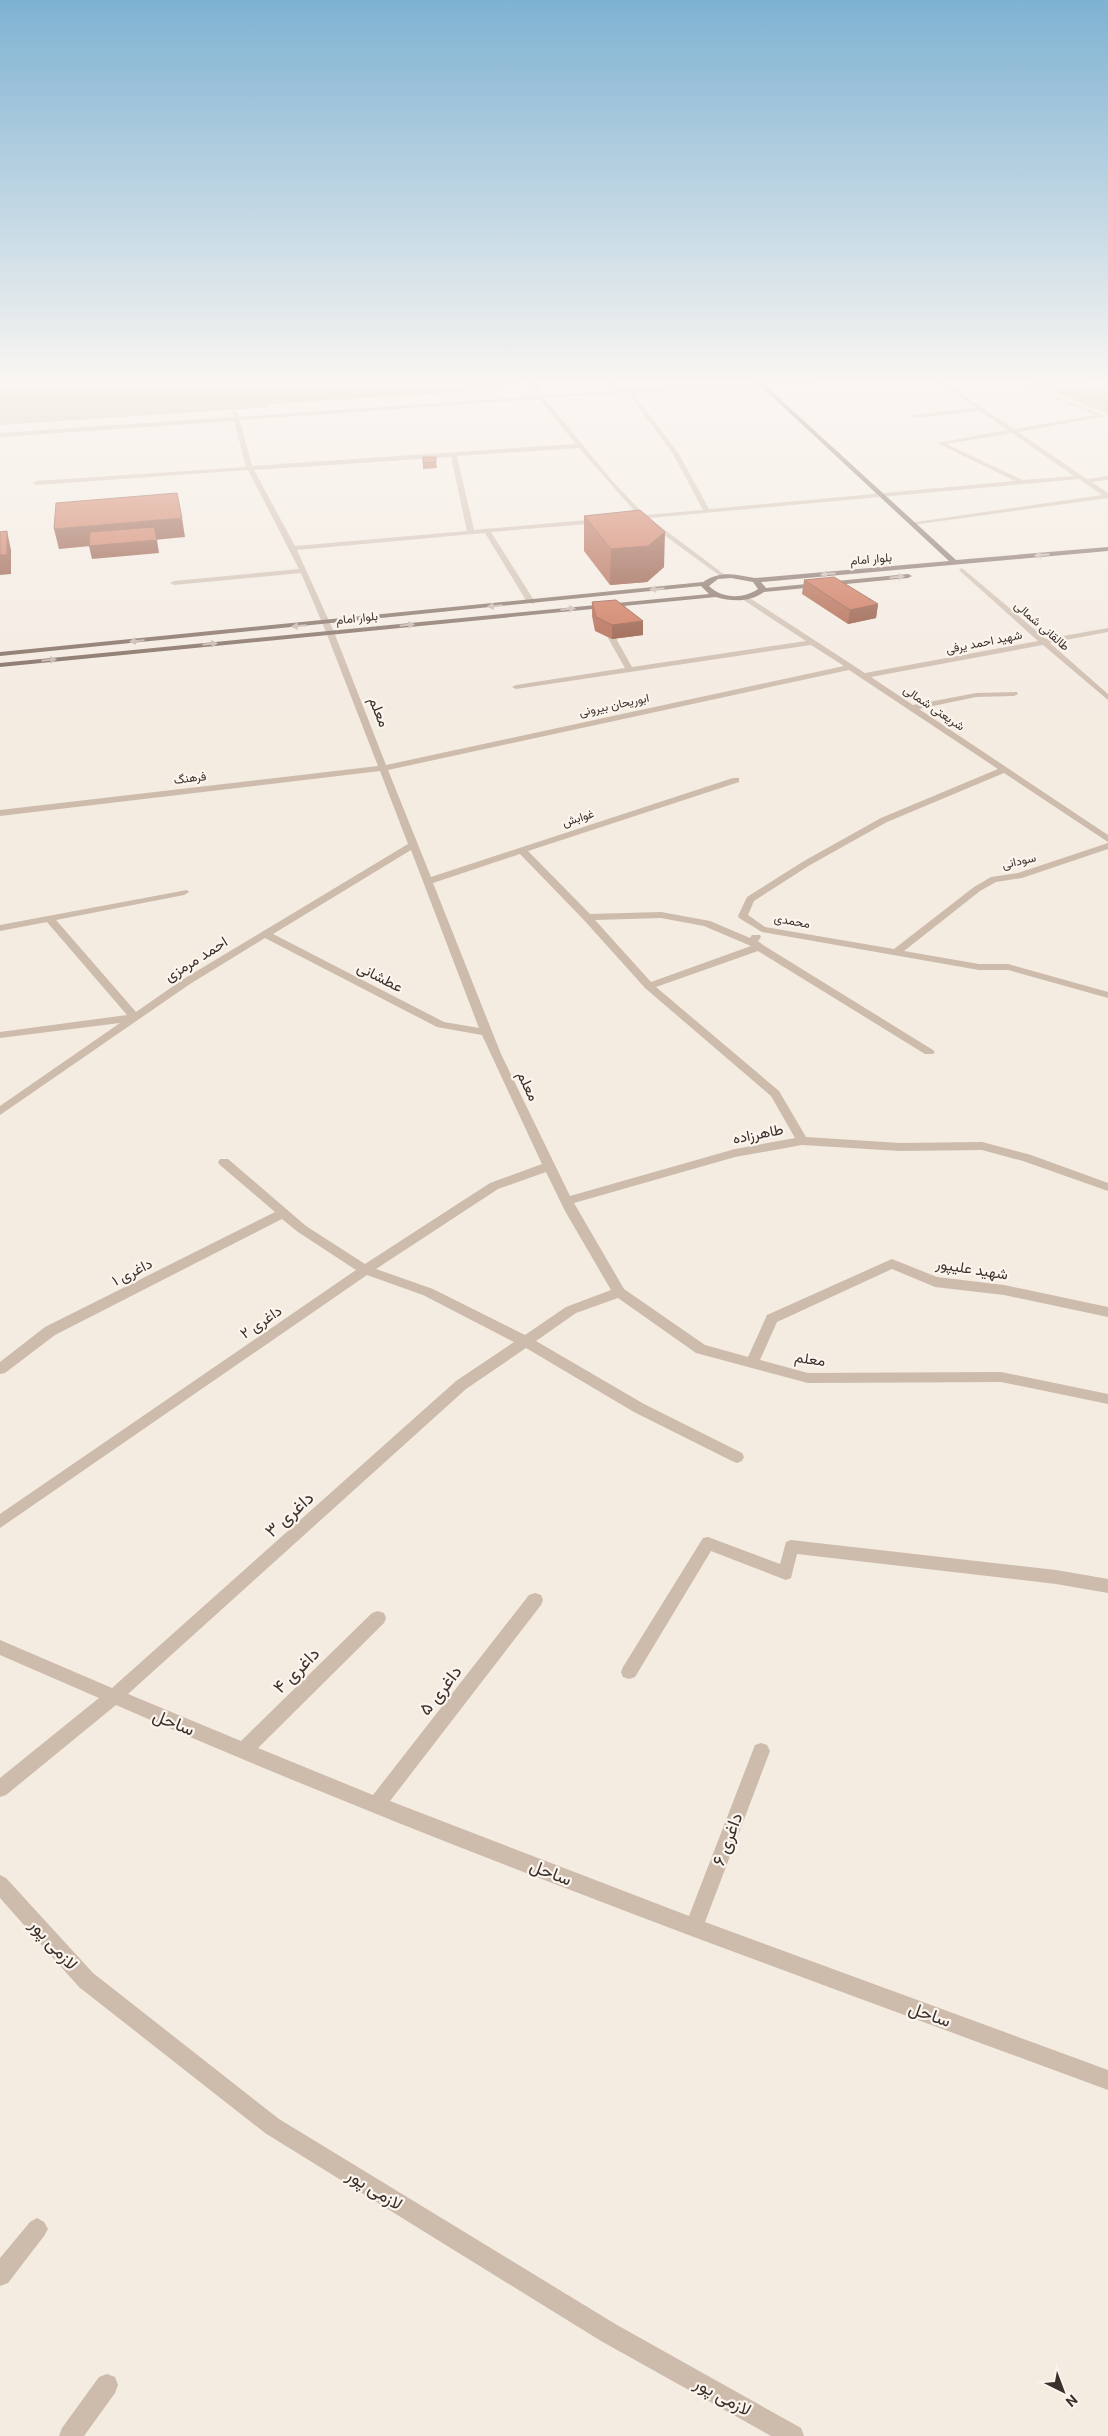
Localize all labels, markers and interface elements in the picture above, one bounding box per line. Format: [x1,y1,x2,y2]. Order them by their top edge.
street label: بلوار امام [849,550,893,569]
one-way arrow [1034,551,1050,559]
one-way arrow [820,570,836,578]
one-way arrow [889,573,905,581]
one-way arrow [648,585,664,593]
street label: طالقانی شمالی [1011,598,1073,655]
one-way arrow [487,602,503,610]
one-way arrow [561,605,577,613]
street label: بلوار امام [335,609,379,628]
one-way arrow [399,620,415,628]
one-way arrow [290,622,306,630]
street label: شهید احمد یرفی [945,628,1024,657]
one-way arrow [128,637,144,645]
one-way arrow [203,640,219,648]
one-way arrow [41,656,57,664]
street label: شریعتی شمالی [900,682,967,734]
street label: ابوریحان بیرونی [578,691,651,720]
street label: معلم [364,694,393,730]
street label: فرهنگ [173,769,207,788]
street label: غوابش [560,806,596,831]
street label: سودانی [1001,850,1038,873]
street label: محمدی [773,911,811,932]
street label: احمد مرمزی [161,933,231,986]
street label: عطشانی [354,958,406,997]
street label: معلم [512,1068,543,1104]
street label: طاهرزاده [731,1120,785,1148]
street label: داغری ۱ [109,1254,156,1291]
street label: شهید علیپور [933,1254,1010,1285]
street label: داغری ۲ [237,1302,286,1343]
street label: معلم [793,1348,827,1371]
street label: داغری ۳ [260,1487,318,1542]
street label: داغری ۴ [269,1643,324,1698]
street label: داغری ۵ [414,1661,467,1720]
street label: ساحل [150,1704,198,1741]
street label: داغری ۶ [707,1810,748,1869]
street label: ساحل [527,1854,575,1890]
street label: لازمی پور [23,1913,82,1975]
street label: ساحل [906,1997,954,2032]
street label: لازمی پور [341,2163,407,2216]
north arrow [1038,2366,1088,2416]
street label: لازمی پور [689,2371,755,2422]
text: N [1063,2391,1081,2410]

